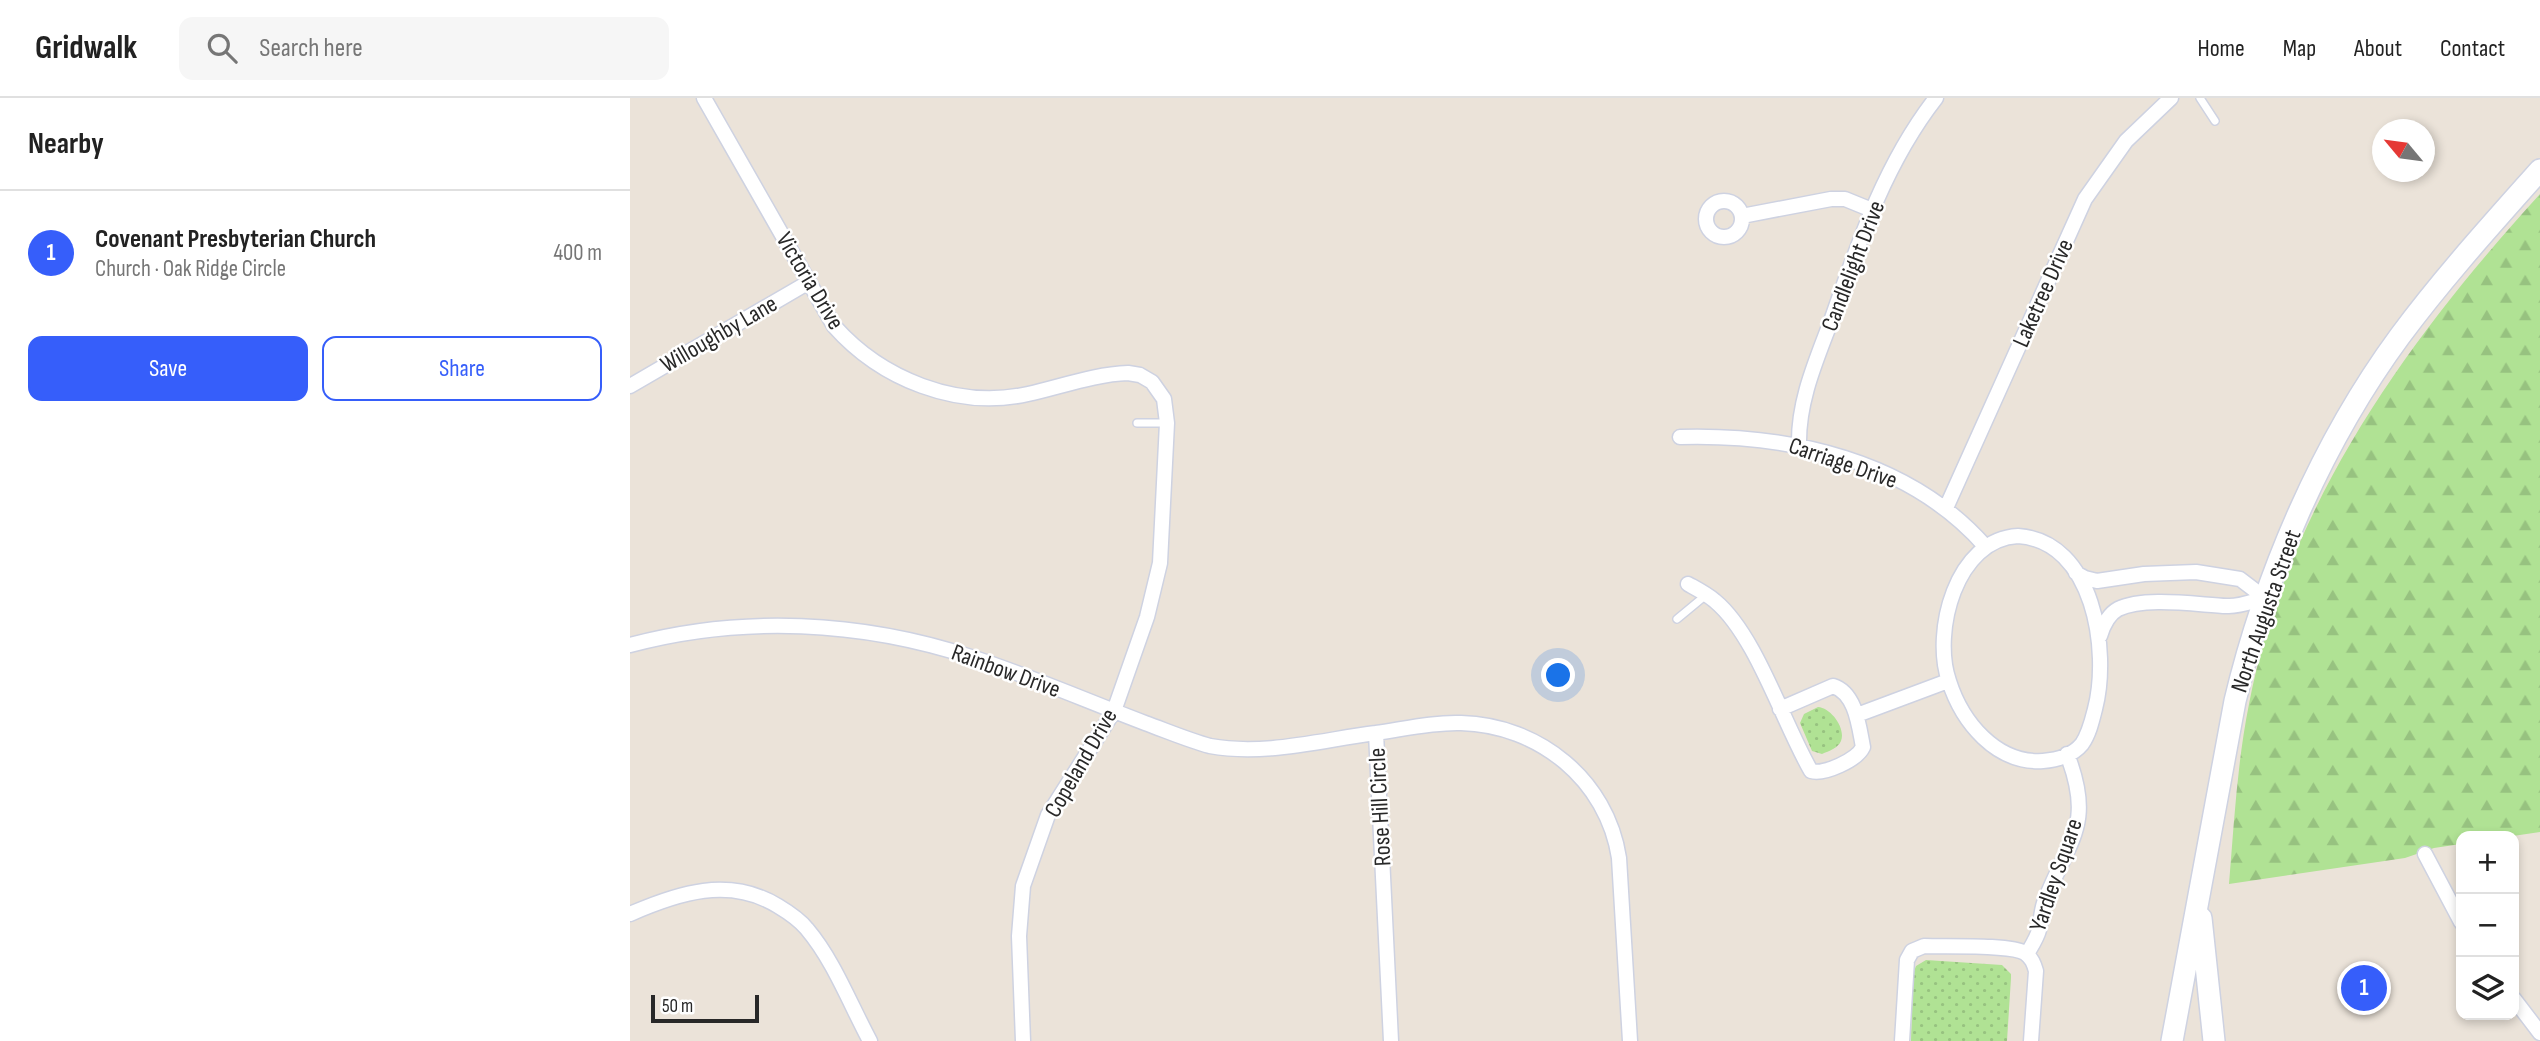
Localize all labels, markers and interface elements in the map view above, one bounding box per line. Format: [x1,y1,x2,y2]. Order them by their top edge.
search box [179,17,669,80]
text: Gridwalk [35,28,137,68]
icon: search [203,29,241,67]
text: Search here [259,33,363,64]
text: Home [2197,34,2245,63]
text: Map [2283,34,2316,63]
text: About [2354,34,2402,63]
text: Contact [2440,34,2505,63]
north arrow [2372,119,2435,182]
text: Nearby [28,126,104,162]
street label: Candlelight Drive [1815,197,1891,335]
text: Covenant Presbyterian Church [95,224,376,255]
street label: Victoria Drive [770,227,850,335]
street label: Laketree Drive [2006,234,2080,352]
text: 1 [46,239,56,267]
text: 400 m [553,239,602,267]
text: Church · Oak Ridge Circle [95,255,286,283]
street label: Willoughby Lane [656,289,782,379]
button: Save [28,336,308,401]
button: Share [322,336,602,401]
street label: Carriage Drive [1785,431,1901,495]
street label: North Augusta Street [2225,526,2307,696]
street label: Rainbow Drive [948,638,1064,704]
your location [1541,658,1575,692]
street label: Copeland Drive [1038,703,1124,823]
street label: Rose Hill Circle [1362,747,1398,867]
street label: Yardley Square [2023,815,2089,935]
map controls [2456,831,2519,1020]
button: + [2456,831,2519,894]
button: − [2456,894,2519,957]
button: layers [2456,957,2519,1020]
pin: 1 [2341,962,2387,1014]
scale bar [651,992,760,1024]
text: 50 m [662,995,693,1018]

